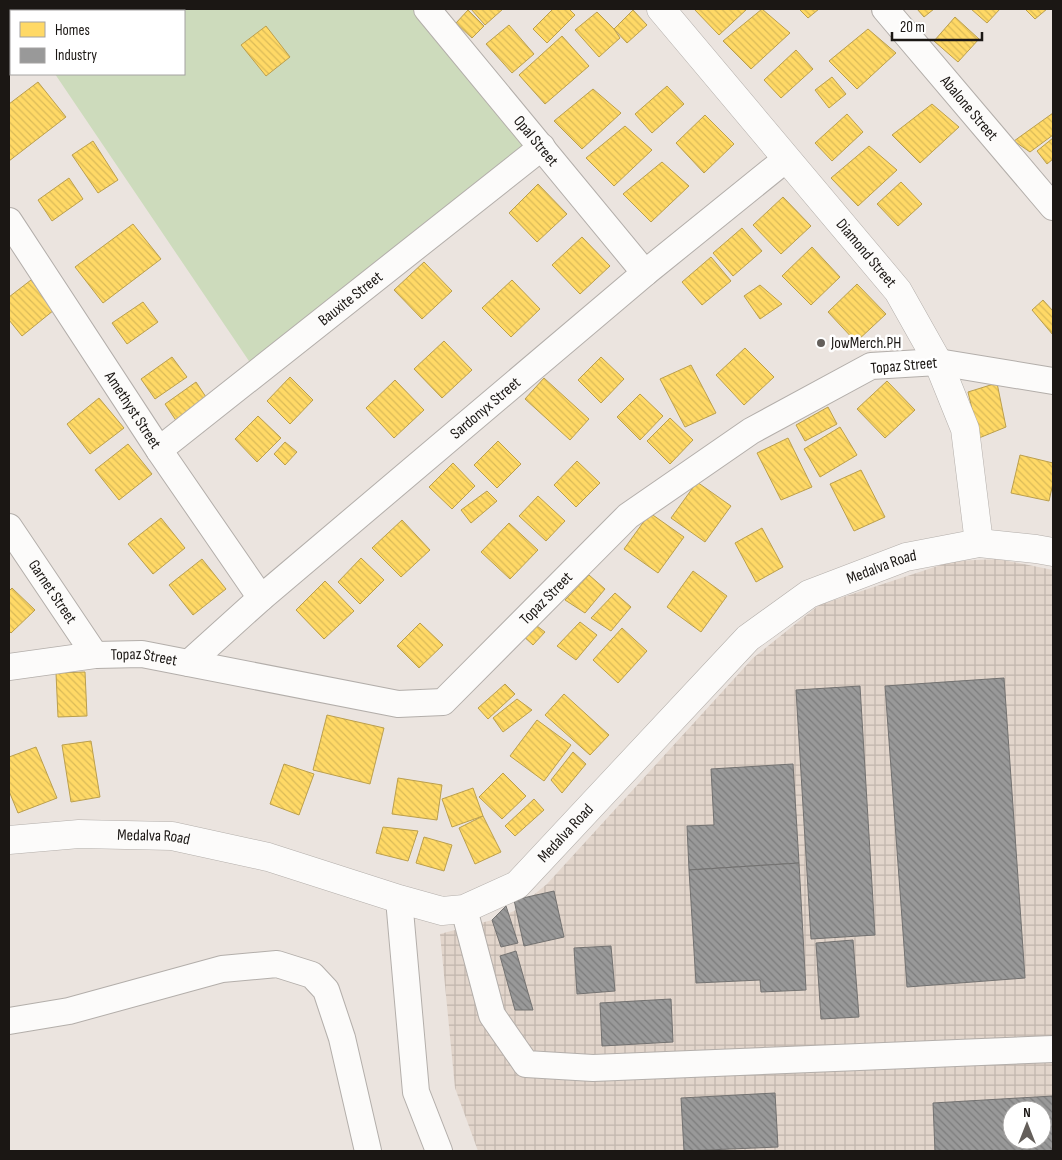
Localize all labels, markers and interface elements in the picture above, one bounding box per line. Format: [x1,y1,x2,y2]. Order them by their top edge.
legend [10,10,185,75]
scale bar [892,10,982,42]
text: 20 m [900,18,925,37]
text: Homes [55,21,90,40]
text: Industry [55,46,97,65]
street label: Abalone Street [936,71,1002,145]
street label: Opal Street [509,112,562,170]
street label: Diamond Street [832,215,901,292]
street label: Bauxite Street [314,267,386,330]
place label: JowMerch.PH [830,334,901,353]
marker: JowMerch.PH [815,337,827,349]
street label: Topaz Street [870,354,938,378]
street label: Amethyst Street [100,367,165,452]
street label: Sardonyx Street [446,373,525,443]
street label: Medalva Road [844,546,918,588]
street label: Garnet Street [24,556,81,628]
street label: Topaz Street [516,568,577,629]
street label: Topaz Street [110,645,179,670]
street label: Medalva Road [534,800,597,866]
street label: Medalva Road [117,825,192,849]
north arrow [1002,1100,1052,1150]
text: N [1023,1104,1031,1121]

